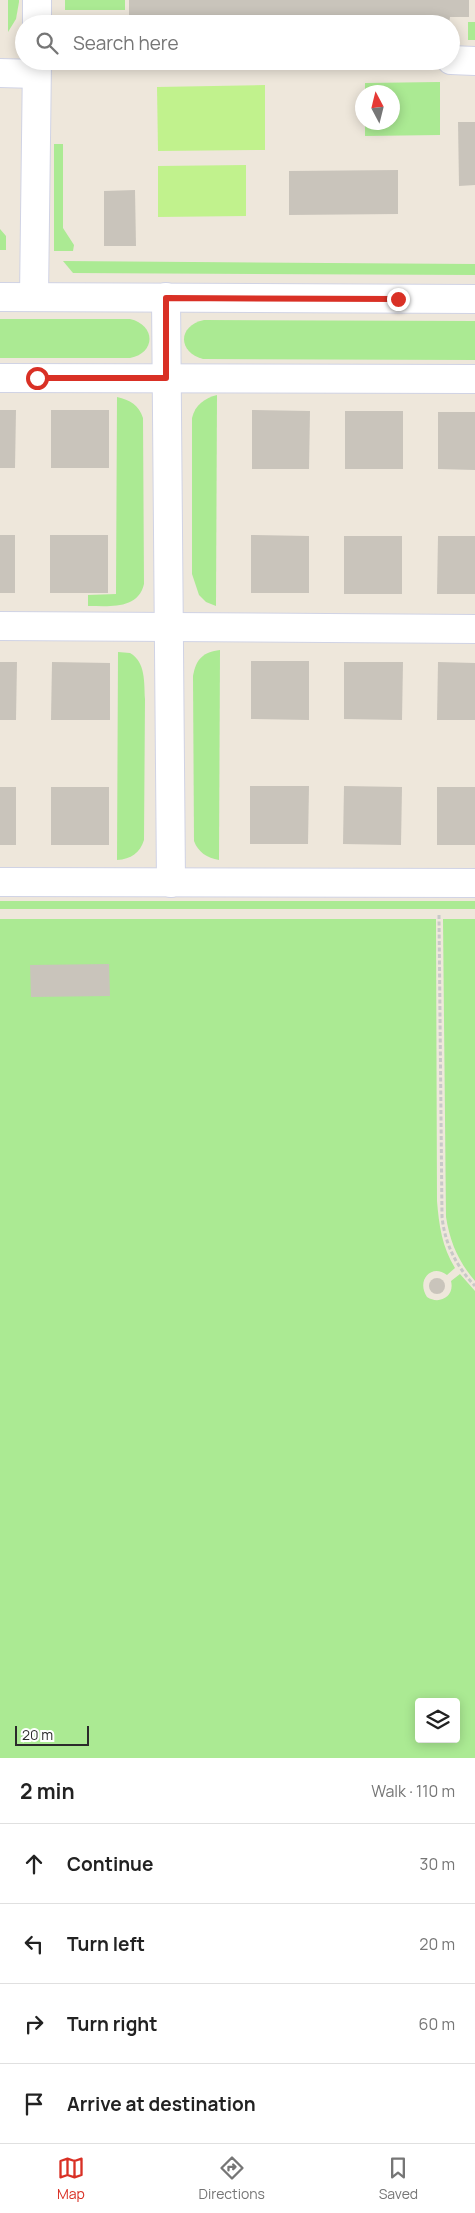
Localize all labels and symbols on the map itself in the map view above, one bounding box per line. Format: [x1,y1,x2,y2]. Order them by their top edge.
north arrow [355,85,400,130]
route end [387,288,410,311]
route start [26,367,49,390]
scale bar [15,1723,89,1746]

